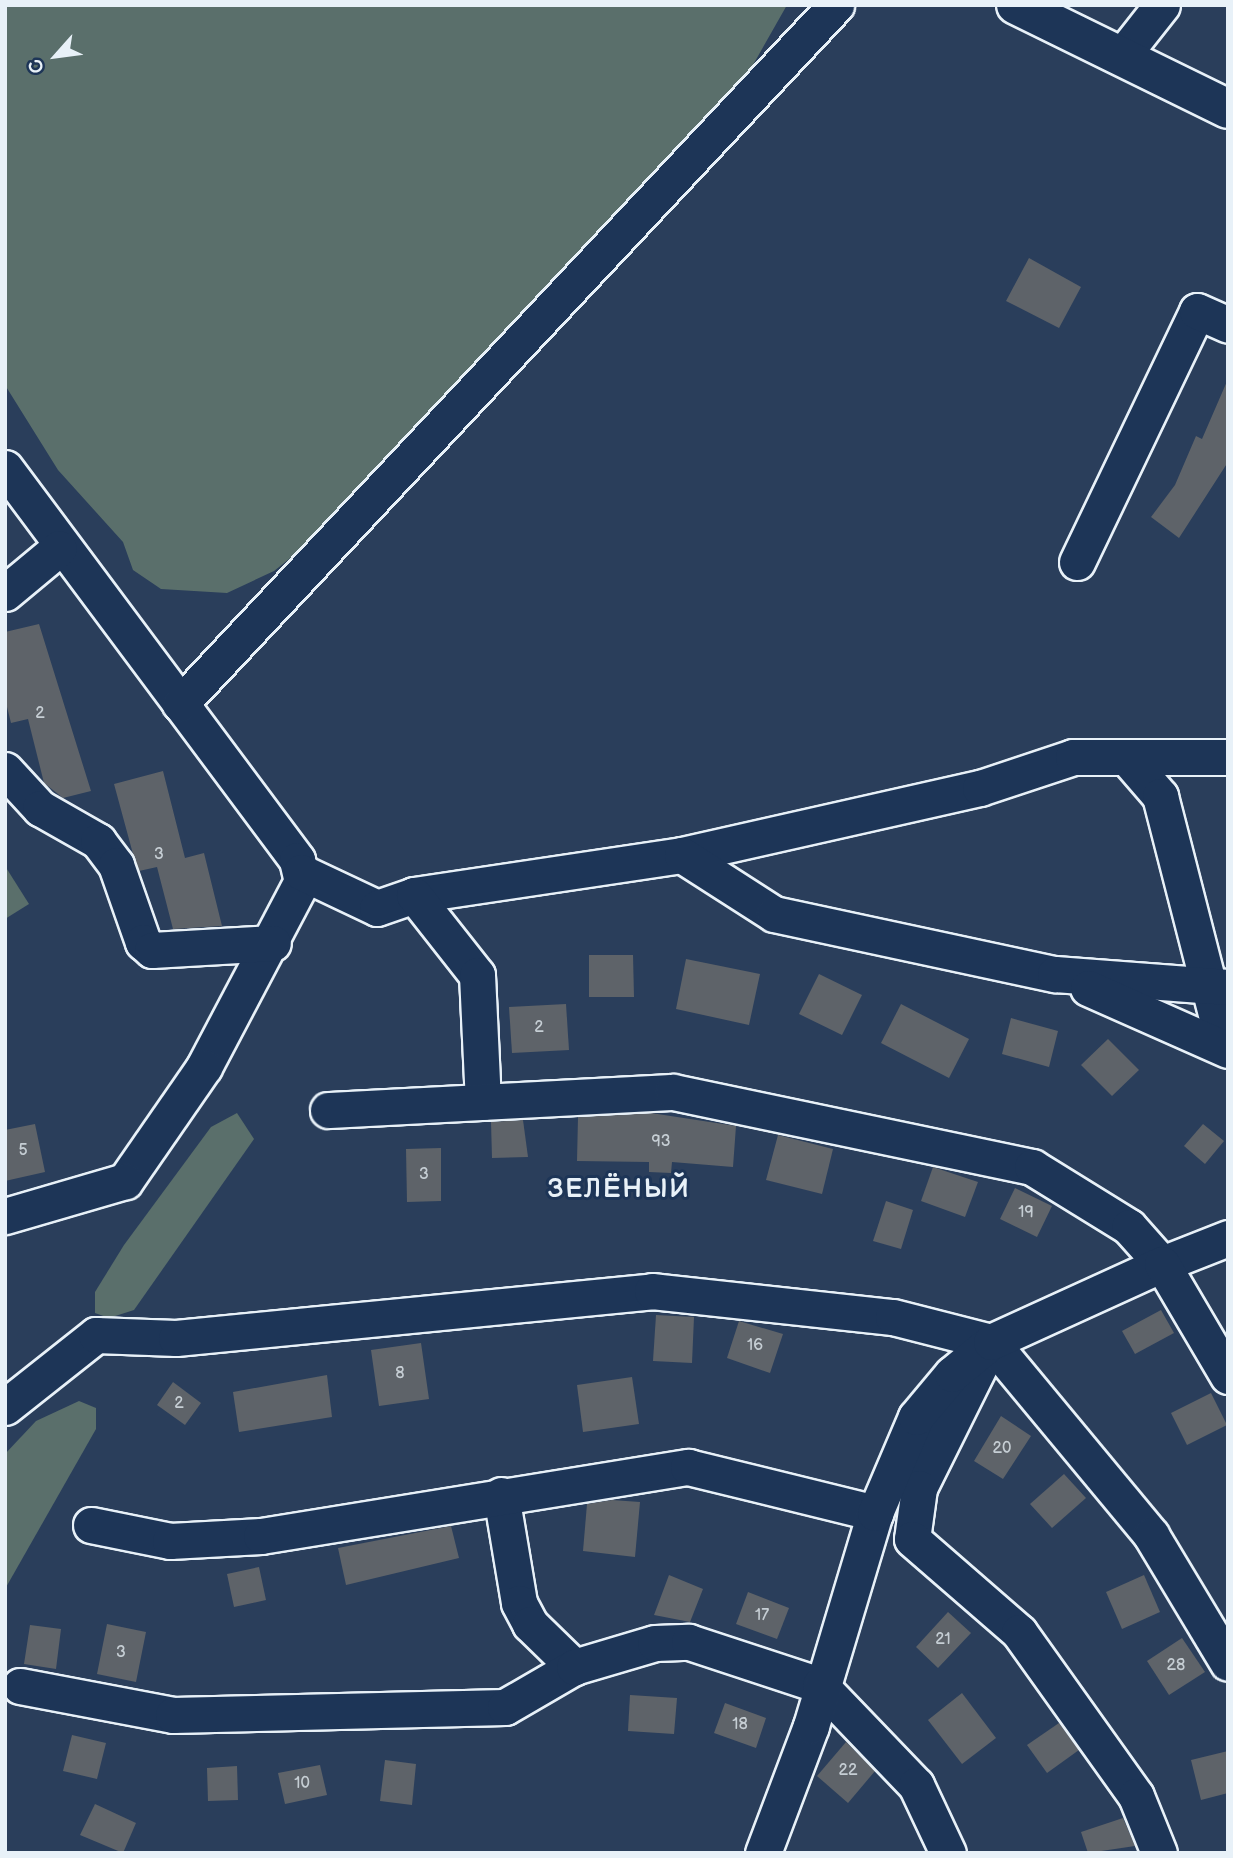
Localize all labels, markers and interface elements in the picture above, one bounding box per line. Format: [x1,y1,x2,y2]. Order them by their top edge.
north arrow [21,21,91,91]
text: С [24,55,50,77]
house number: 2 [35,704,45,724]
house number: 3 [154,845,164,865]
house number: 2 [534,1018,544,1038]
house number: 93 [651,1132,671,1152]
house number: 5 [18,1141,28,1161]
house number: 3 [419,1165,429,1185]
district label: ЗЕЛЁНЫЙ [548,1174,690,1206]
house number: 19 [1018,1203,1034,1223]
house number: 16 [747,1336,763,1356]
house number: 8 [395,1364,405,1384]
house number: 2 [174,1394,184,1414]
house number: 20 [993,1439,1011,1459]
house number: 17 [755,1606,769,1626]
house number: 21 [935,1630,951,1650]
house number: 3 [116,1643,126,1663]
house number: 28 [1167,1656,1185,1676]
house number: 18 [732,1715,748,1735]
house number: 22 [839,1761,857,1781]
house number: 10 [294,1774,310,1794]

